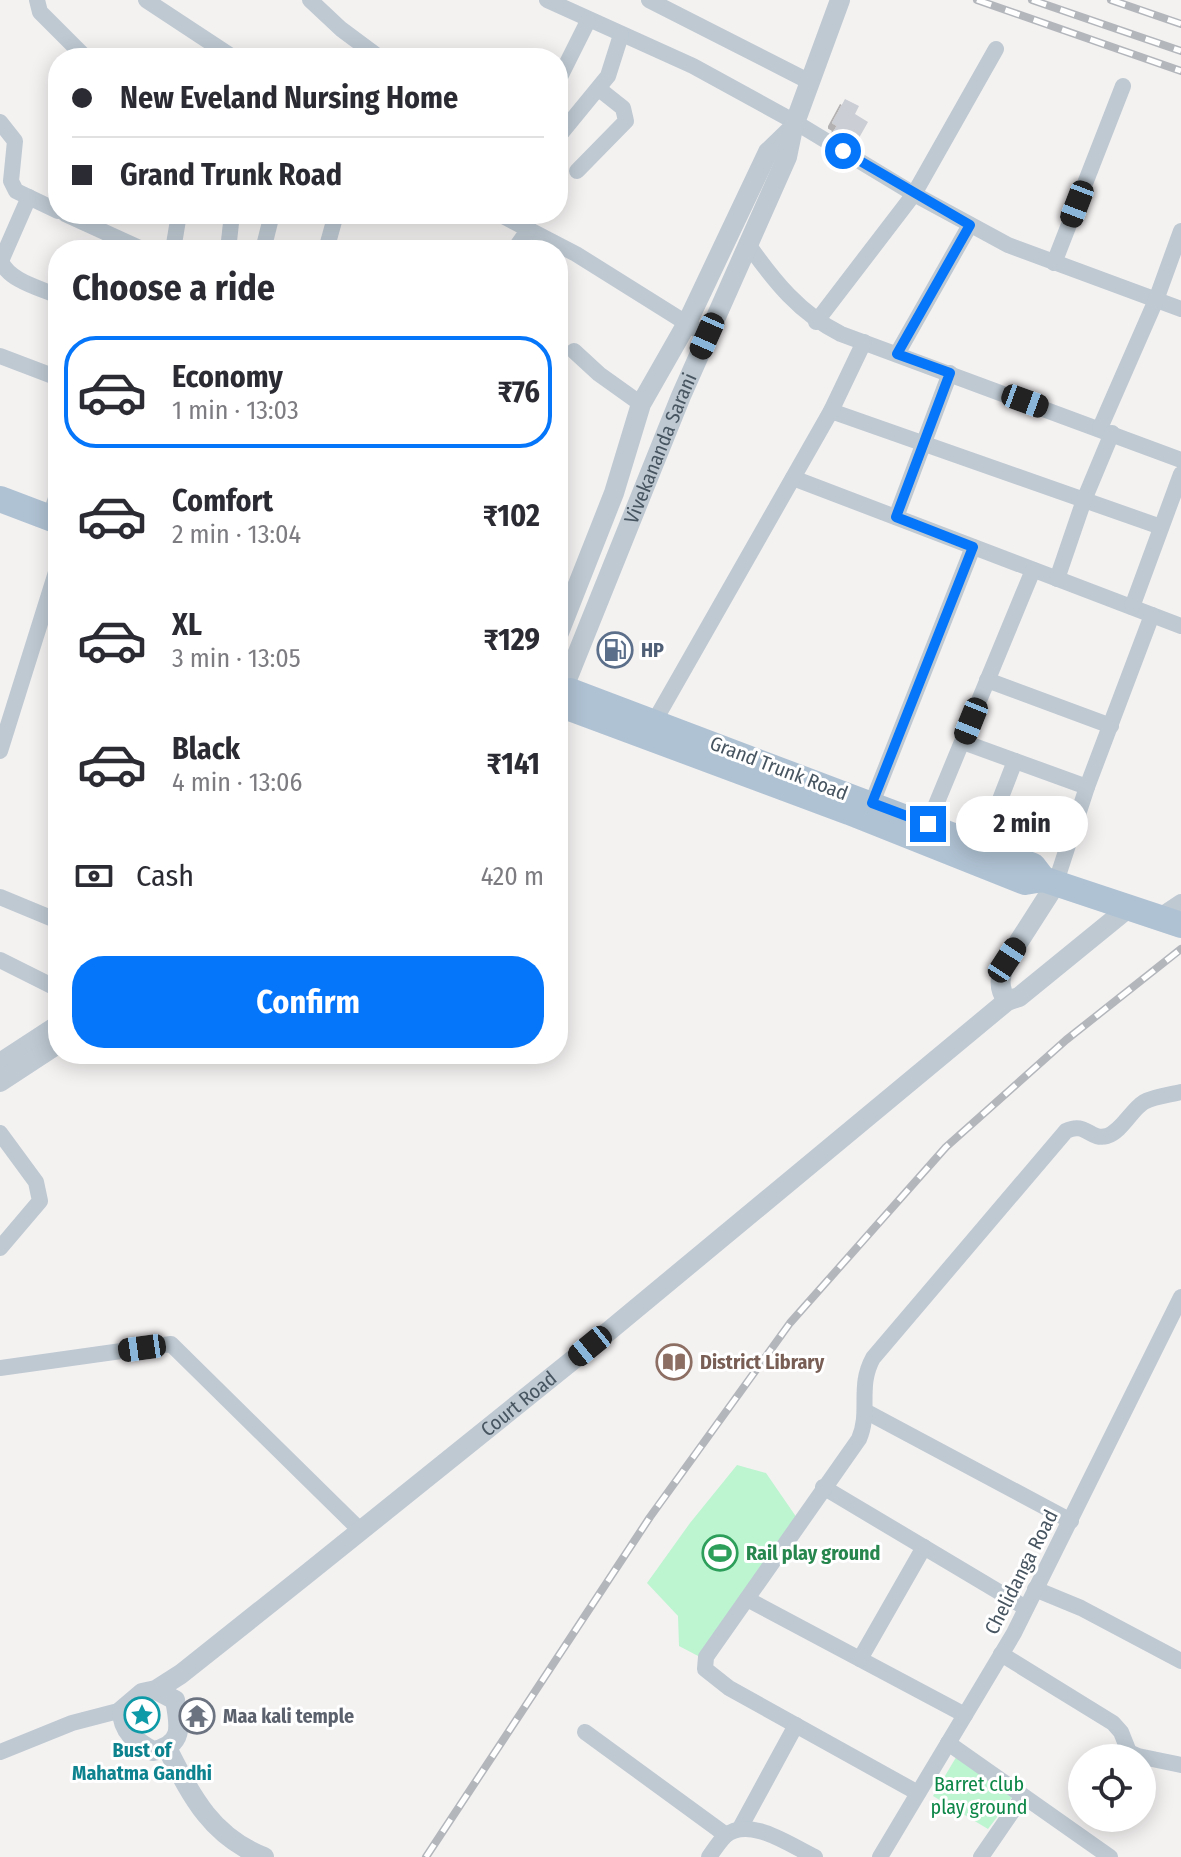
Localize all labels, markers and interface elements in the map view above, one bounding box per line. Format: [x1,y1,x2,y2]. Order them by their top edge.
text: New Eveland Nursing Home [120,80,458,116]
route start [825,133,861,169]
text: Grand Trunk Road [120,157,342,193]
car [1057,177,1097,231]
text: Choose a ride [72,266,275,310]
car [686,309,728,363]
icon: car [76,356,148,428]
text: Economy [172,359,283,395]
street label: Vivekananda Sarani [619,369,702,527]
text: ₹76 [497,374,540,410]
car [998,382,1052,420]
text: 1 min · 13:03 [172,395,299,426]
icon: car [76,480,148,552]
text: Comfort [172,483,273,519]
text: ₹102 [483,498,540,534]
text: 2 min · 13:04 [172,519,301,550]
icon: car [76,604,148,676]
text: XL [172,607,202,643]
text: ₹129 [483,622,540,658]
fuel station icon: HP [596,631,634,669]
place label: HP [641,638,664,662]
text: 3 min · 13:05 [172,643,301,674]
car [951,694,991,748]
icon: car [76,728,148,800]
text: Black [172,731,240,767]
street label: Grand Trunk Road [707,731,851,805]
text: ₹141 [487,746,540,782]
text: 4 min · 13:06 [172,767,303,798]
callout: 2 min [956,796,1088,852]
route end [910,806,946,842]
text: 2 min [993,808,1051,839]
icon: cash [72,854,116,898]
text: Cash [136,858,194,894]
text: 420 m [481,861,544,892]
car [984,933,1030,987]
button: Confirm [72,956,544,1048]
car [564,1322,616,1370]
car [117,1333,167,1363]
library icon: District Library [655,1343,693,1381]
place label: District Library [700,1350,825,1374]
street label: Court Road [476,1366,561,1441]
street label: Chelidanga Road [979,1506,1063,1638]
sports icon: Rail play ground [701,1534,739,1572]
place label: Rail play ground [746,1541,880,1565]
place icon: Bust of Mahatma Gandhi [123,1696,161,1734]
temple icon: Maa kali temple [178,1697,216,1735]
place label: Maa kali temple [223,1704,354,1728]
place label: Bust of Mahatma Gandhi [72,1738,212,1785]
map controls [1068,1744,1156,1832]
button: locate [1068,1744,1156,1832]
park label: Barret club play ground [931,1772,1028,1819]

